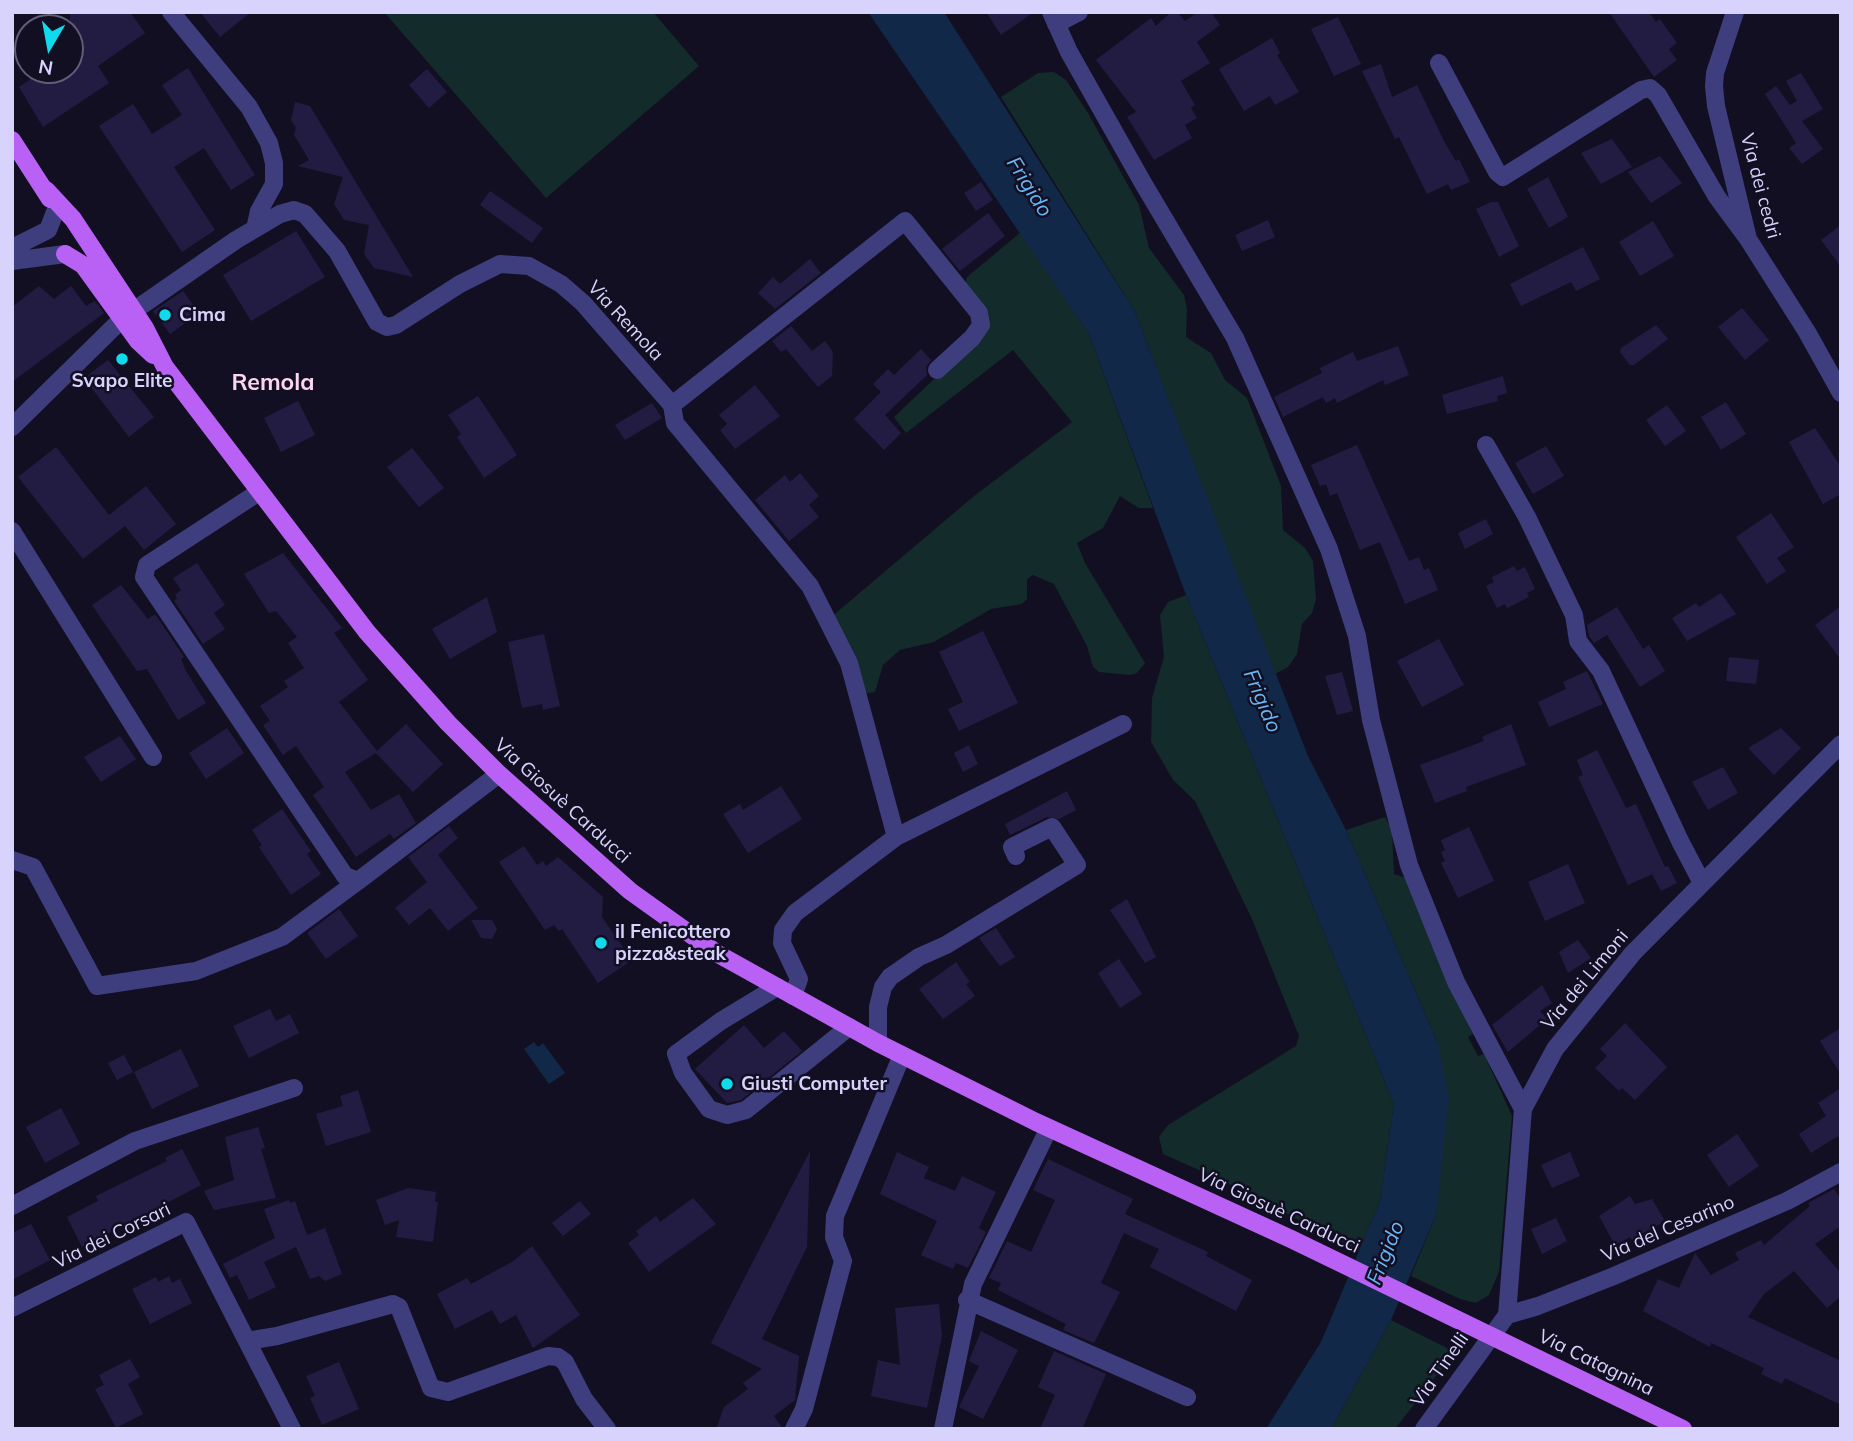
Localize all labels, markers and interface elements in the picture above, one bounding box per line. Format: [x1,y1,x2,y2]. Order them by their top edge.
north arrow [14,14,84,84]
text: N [37,55,55,81]
street label: Via dei cedri [1735,131,1785,241]
water label: Frigido [1001,152,1057,222]
street label: Via Remola [582,276,668,366]
place label: Cima [179,304,226,326]
marker: Cima [157,307,173,323]
marker: Svapo Elite [114,351,130,367]
district label: Remola [231,369,315,397]
place label: Svapo Elite [71,370,173,392]
water label: Frigido [1237,665,1287,737]
street label: Via Giosuè Carducci [489,734,635,868]
place label: il Fenicottero pizza&steak [615,921,731,965]
street label: Via dei Limoni [1537,925,1633,1035]
marker: il Fenicottero pizza&steak [593,935,609,951]
place label: Giusti Computer [741,1073,887,1095]
marker: Giusti Computer [719,1076,735,1092]
street label: Via Giosuè Carducci [1195,1164,1363,1258]
street label: Via del Cesarino [1598,1191,1738,1267]
street label: Via dei Corsari [50,1198,174,1274]
water label: Frigido [1362,1217,1410,1289]
street label: Via Catagnina [1534,1325,1658,1401]
street label: Via Tinelli [1406,1329,1474,1411]

